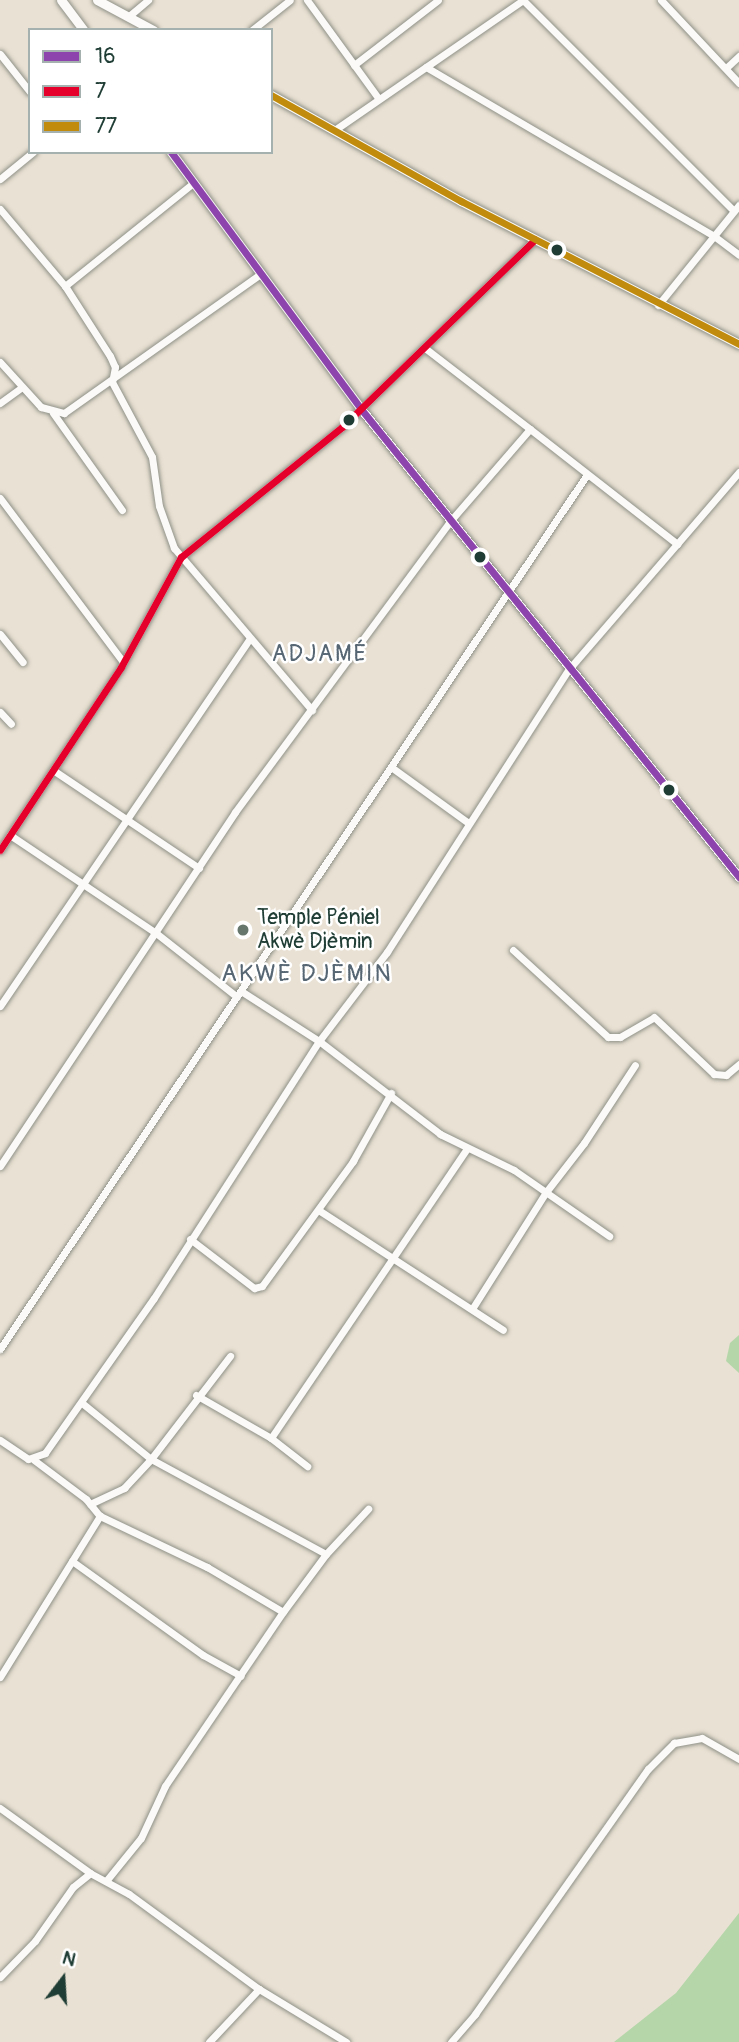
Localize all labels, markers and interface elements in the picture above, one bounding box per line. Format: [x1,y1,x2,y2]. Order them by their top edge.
legend [28,28,273,154]
text: 16 [95,43,115,70]
text: 7 [95,78,106,105]
text: 77 [95,113,117,140]
unlabelled marker [550,243,564,257]
unlabelled marker [342,413,356,427]
unlabelled marker [473,550,487,564]
district label: ADJAMÉ [272,640,368,668]
unlabelled marker [662,783,676,797]
place label: Temple Péniel Akwè Djèmin [257,905,380,955]
marker: Temple Péniel Akwè Djèmin [235,922,251,938]
district label: AKWÈ DJÈMIN [223,960,391,988]
north arrow [28,1944,98,2014]
text: N [59,1946,79,1972]

